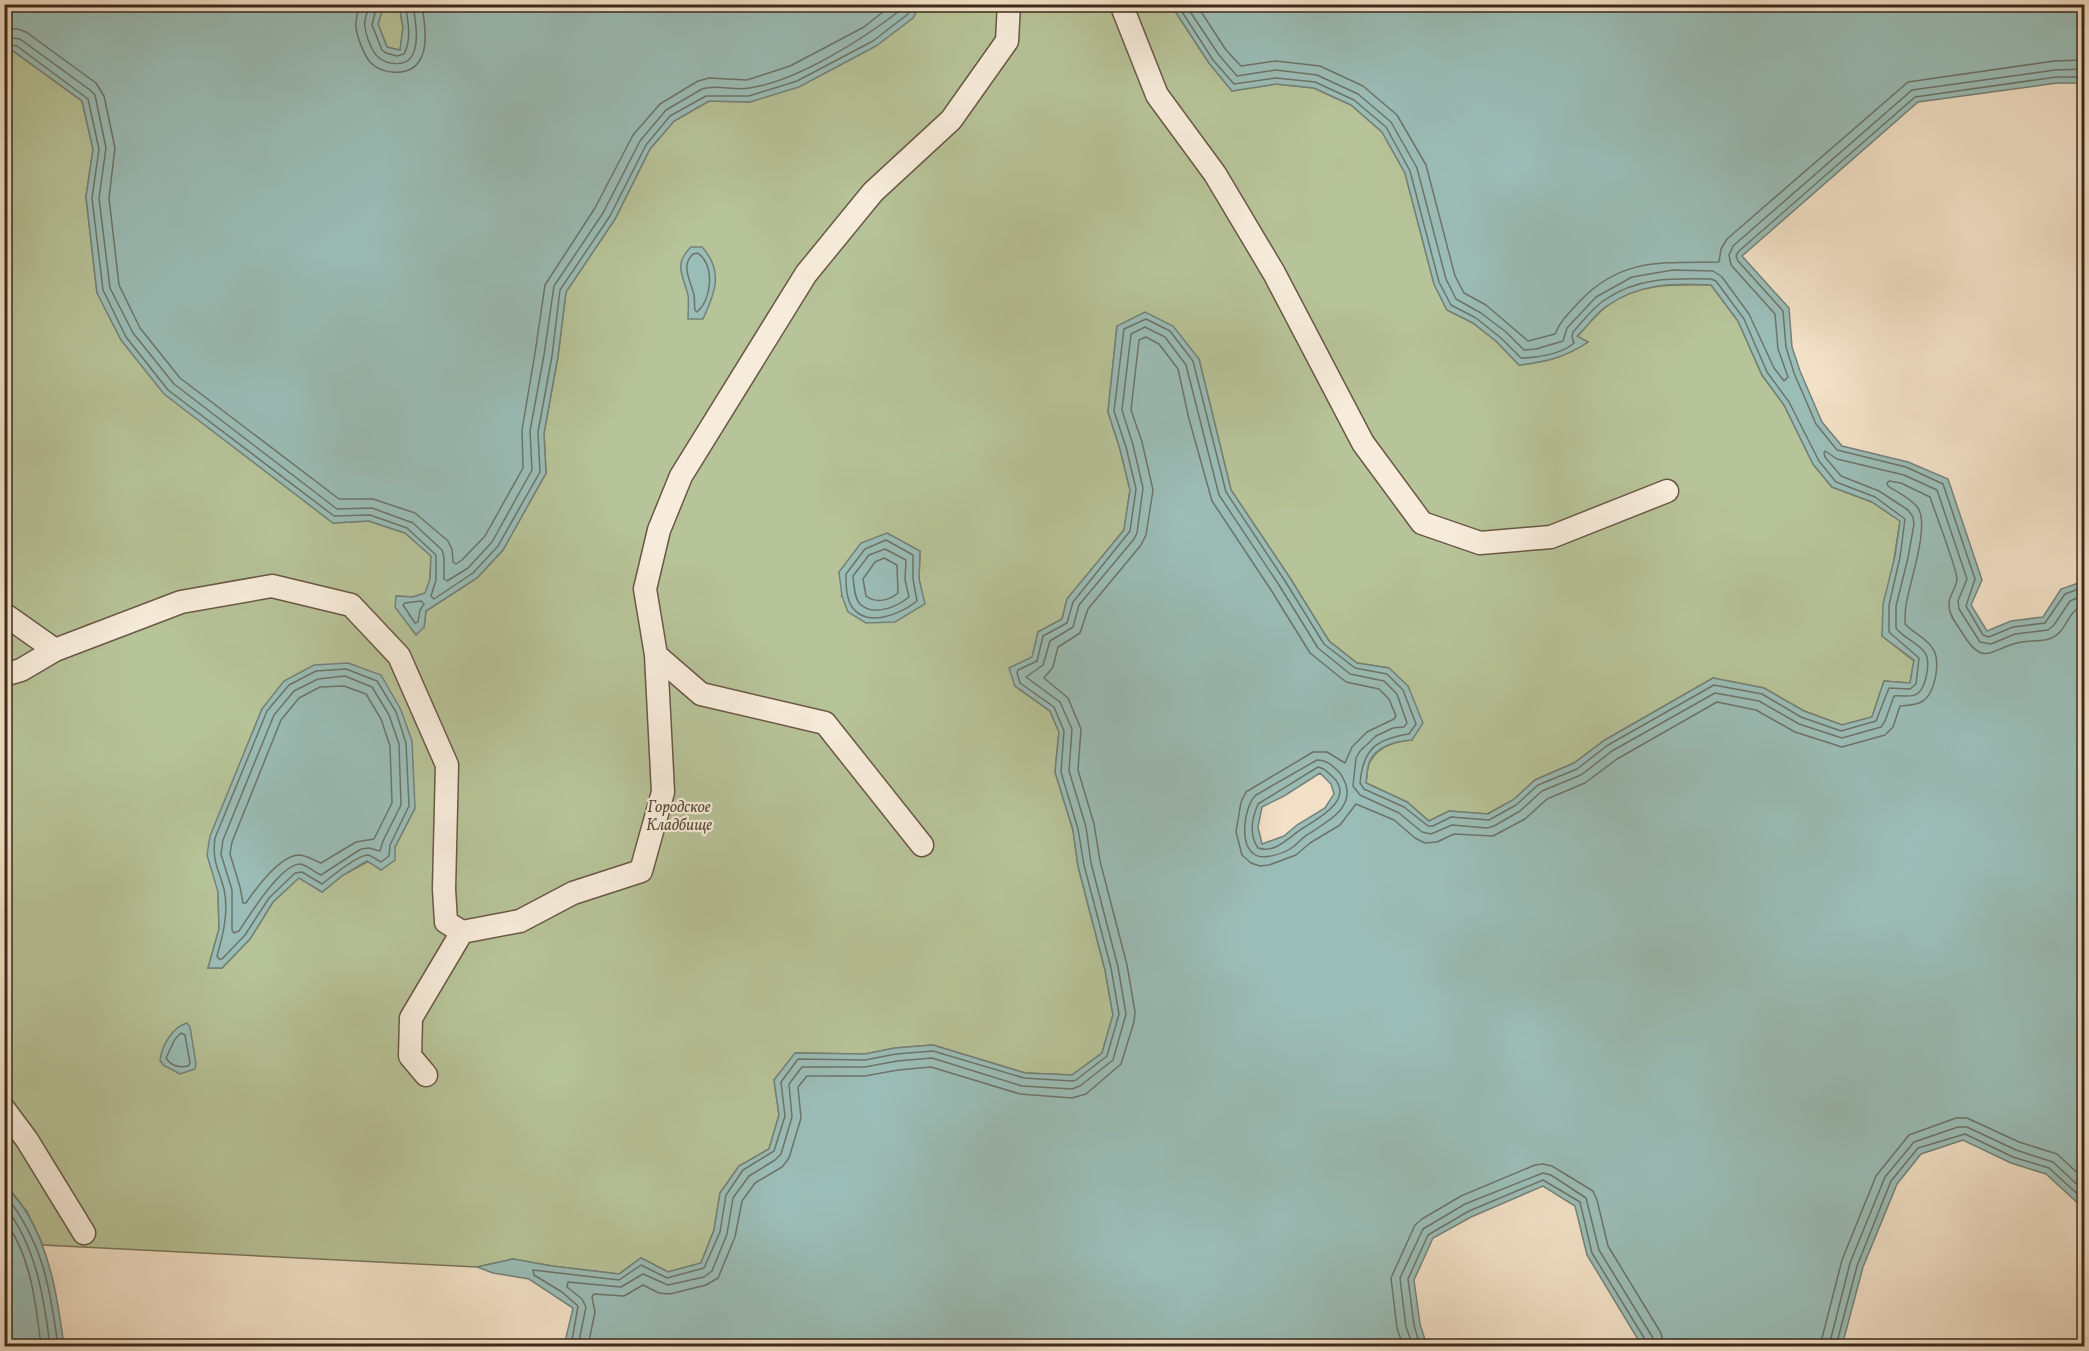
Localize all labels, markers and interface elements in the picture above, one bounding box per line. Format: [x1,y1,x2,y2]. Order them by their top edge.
park label: Городское Кладбище [646,797,712,837]

